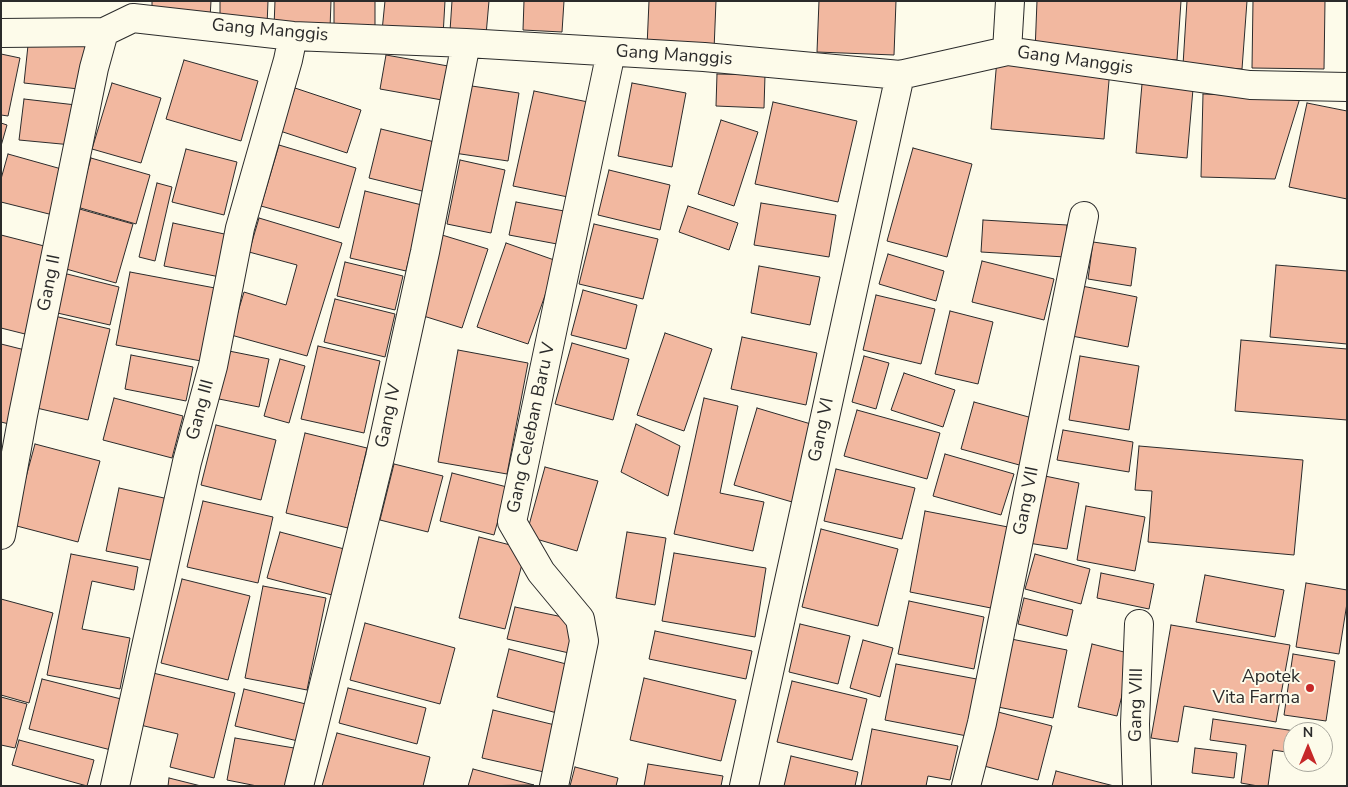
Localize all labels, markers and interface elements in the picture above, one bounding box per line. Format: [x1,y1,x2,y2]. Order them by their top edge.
street label: Gang Manggis [211,15,329,47]
street label: Gang Manggis [615,41,733,71]
street label: Gang Manggis [1016,42,1134,80]
street label: Gang II [34,253,66,313]
street label: Gang Celeban Baru V [503,341,561,515]
street label: Gang III [183,377,219,443]
street label: Gang IV [372,382,406,450]
street label: Gang VI [805,396,839,464]
street label: Gang VII [1010,465,1044,537]
place label: Apotek Vita Farma [1213,667,1300,710]
street label: Gang VIII [1126,668,1148,742]
marker: Apotek Vita Farma [1304,682,1316,694]
north arrow [1283,722,1333,772]
text: N [1303,723,1313,742]

